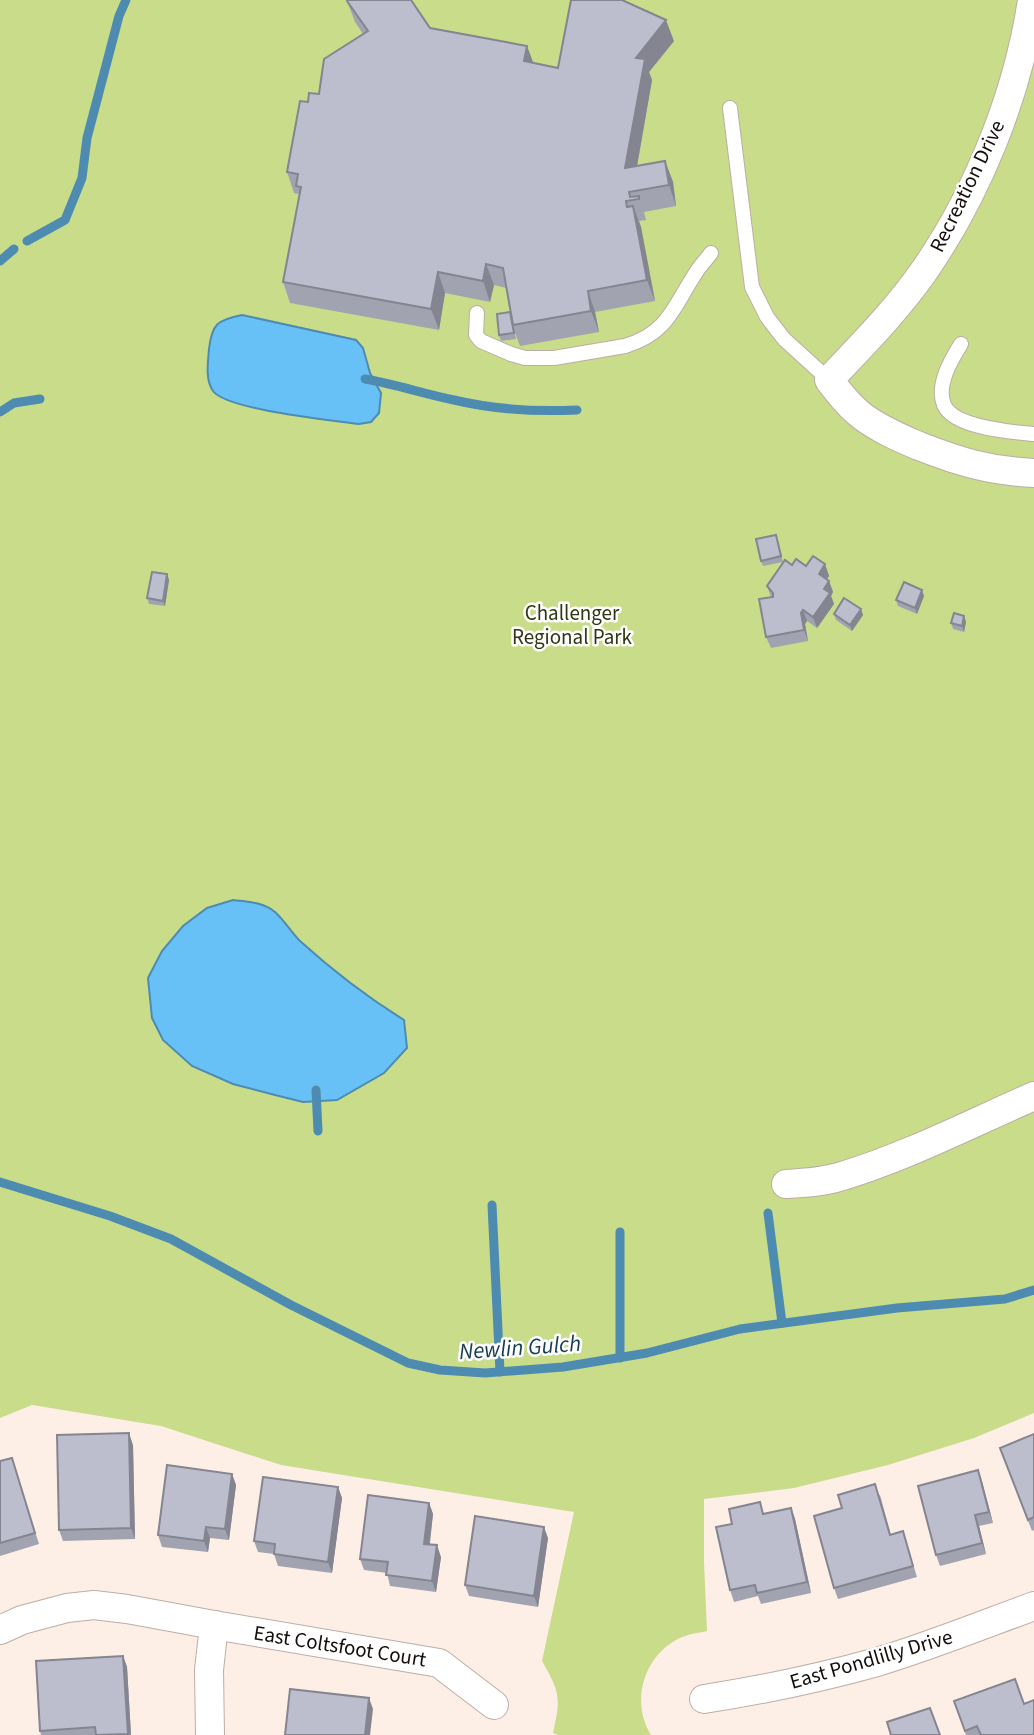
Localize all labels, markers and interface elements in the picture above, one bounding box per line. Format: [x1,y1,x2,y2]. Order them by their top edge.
street label: Recreation Drive [922,115,1012,257]
park label: Challenger Regional Park [512,598,633,652]
water label: Newlin Gulch [458,1327,582,1368]
street label: East Coltsfoot Court [251,1618,429,1674]
street label: East Pondlilly Drive [786,1621,956,1697]

